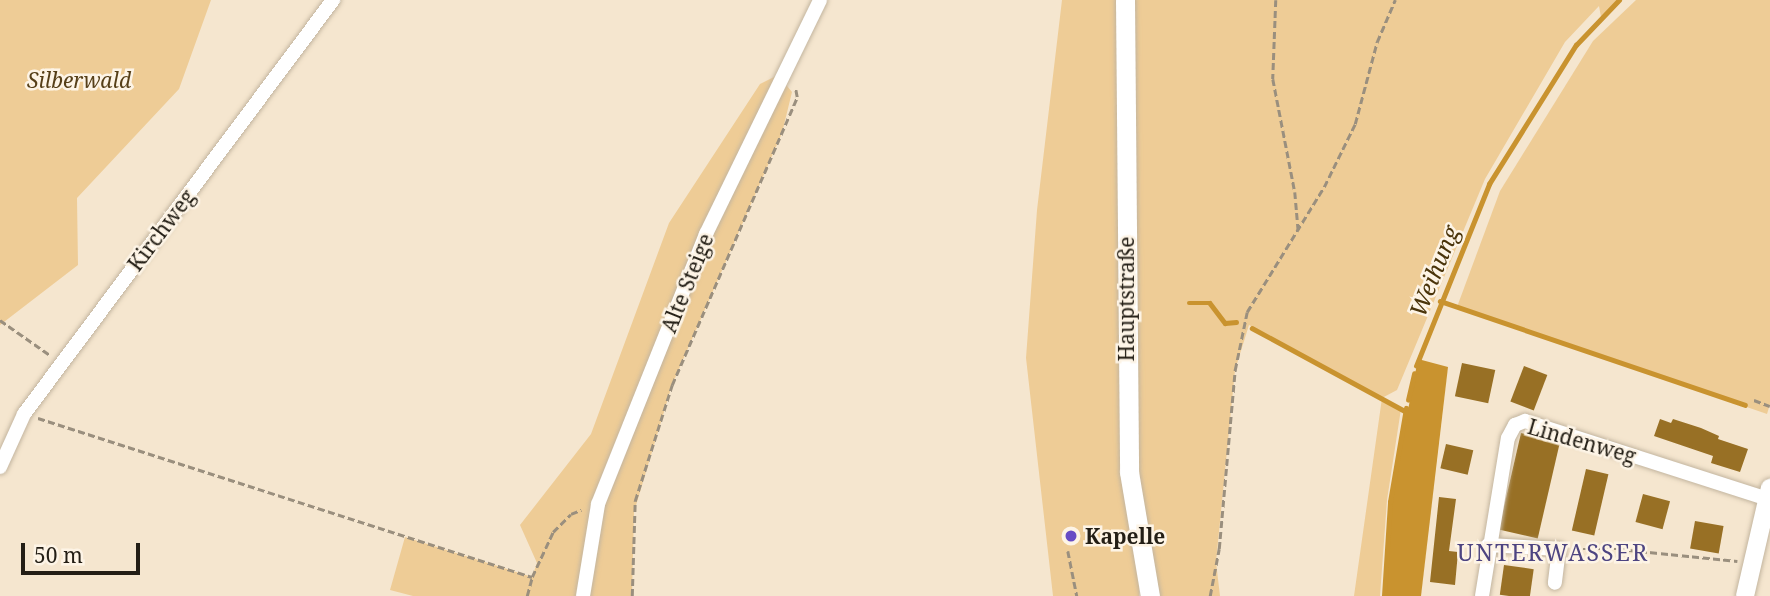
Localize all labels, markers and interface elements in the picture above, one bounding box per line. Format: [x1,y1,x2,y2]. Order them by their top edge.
park label: Silberwald [27,67,131,93]
street label: Kirchweg [122,184,200,276]
water label: Weihung [1403,222,1465,320]
street label: Alte Steige [656,230,718,336]
street label: Hauptstraße [1113,236,1139,362]
street label: Lindenweg [1525,413,1639,469]
place label: Kapelle [1085,523,1165,549]
marker: Kapelle [1063,528,1079,544]
scale bar [24,530,144,574]
district label: UNTERWASSER [1458,538,1648,566]
text: 50 m [34,541,83,569]

